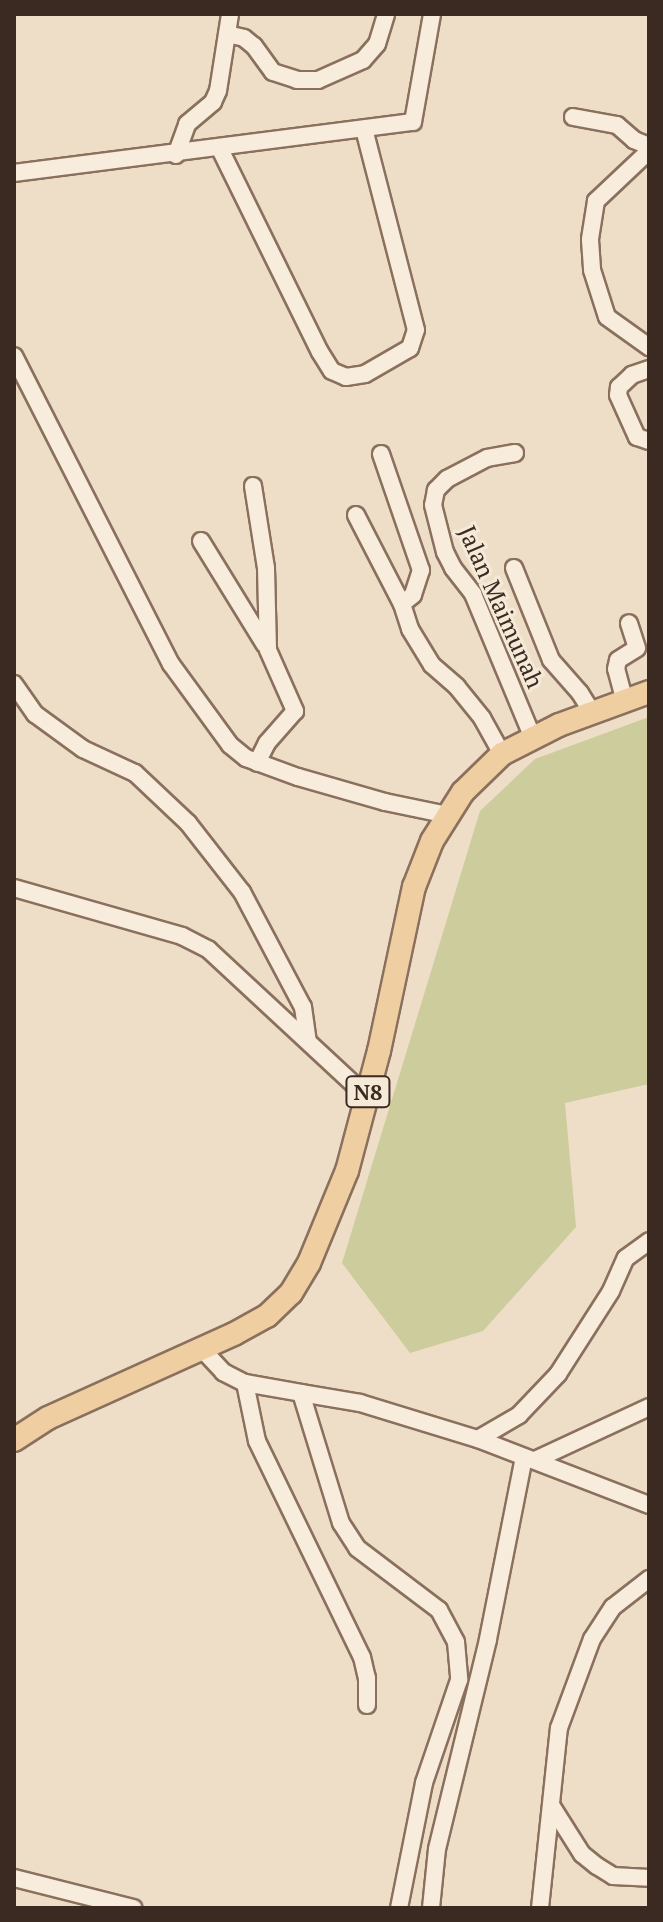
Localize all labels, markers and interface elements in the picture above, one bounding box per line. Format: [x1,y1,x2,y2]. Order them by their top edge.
street label: Jalan Maimunah [452,521,550,693]
road number: N8 [344,1074,392,1110]

